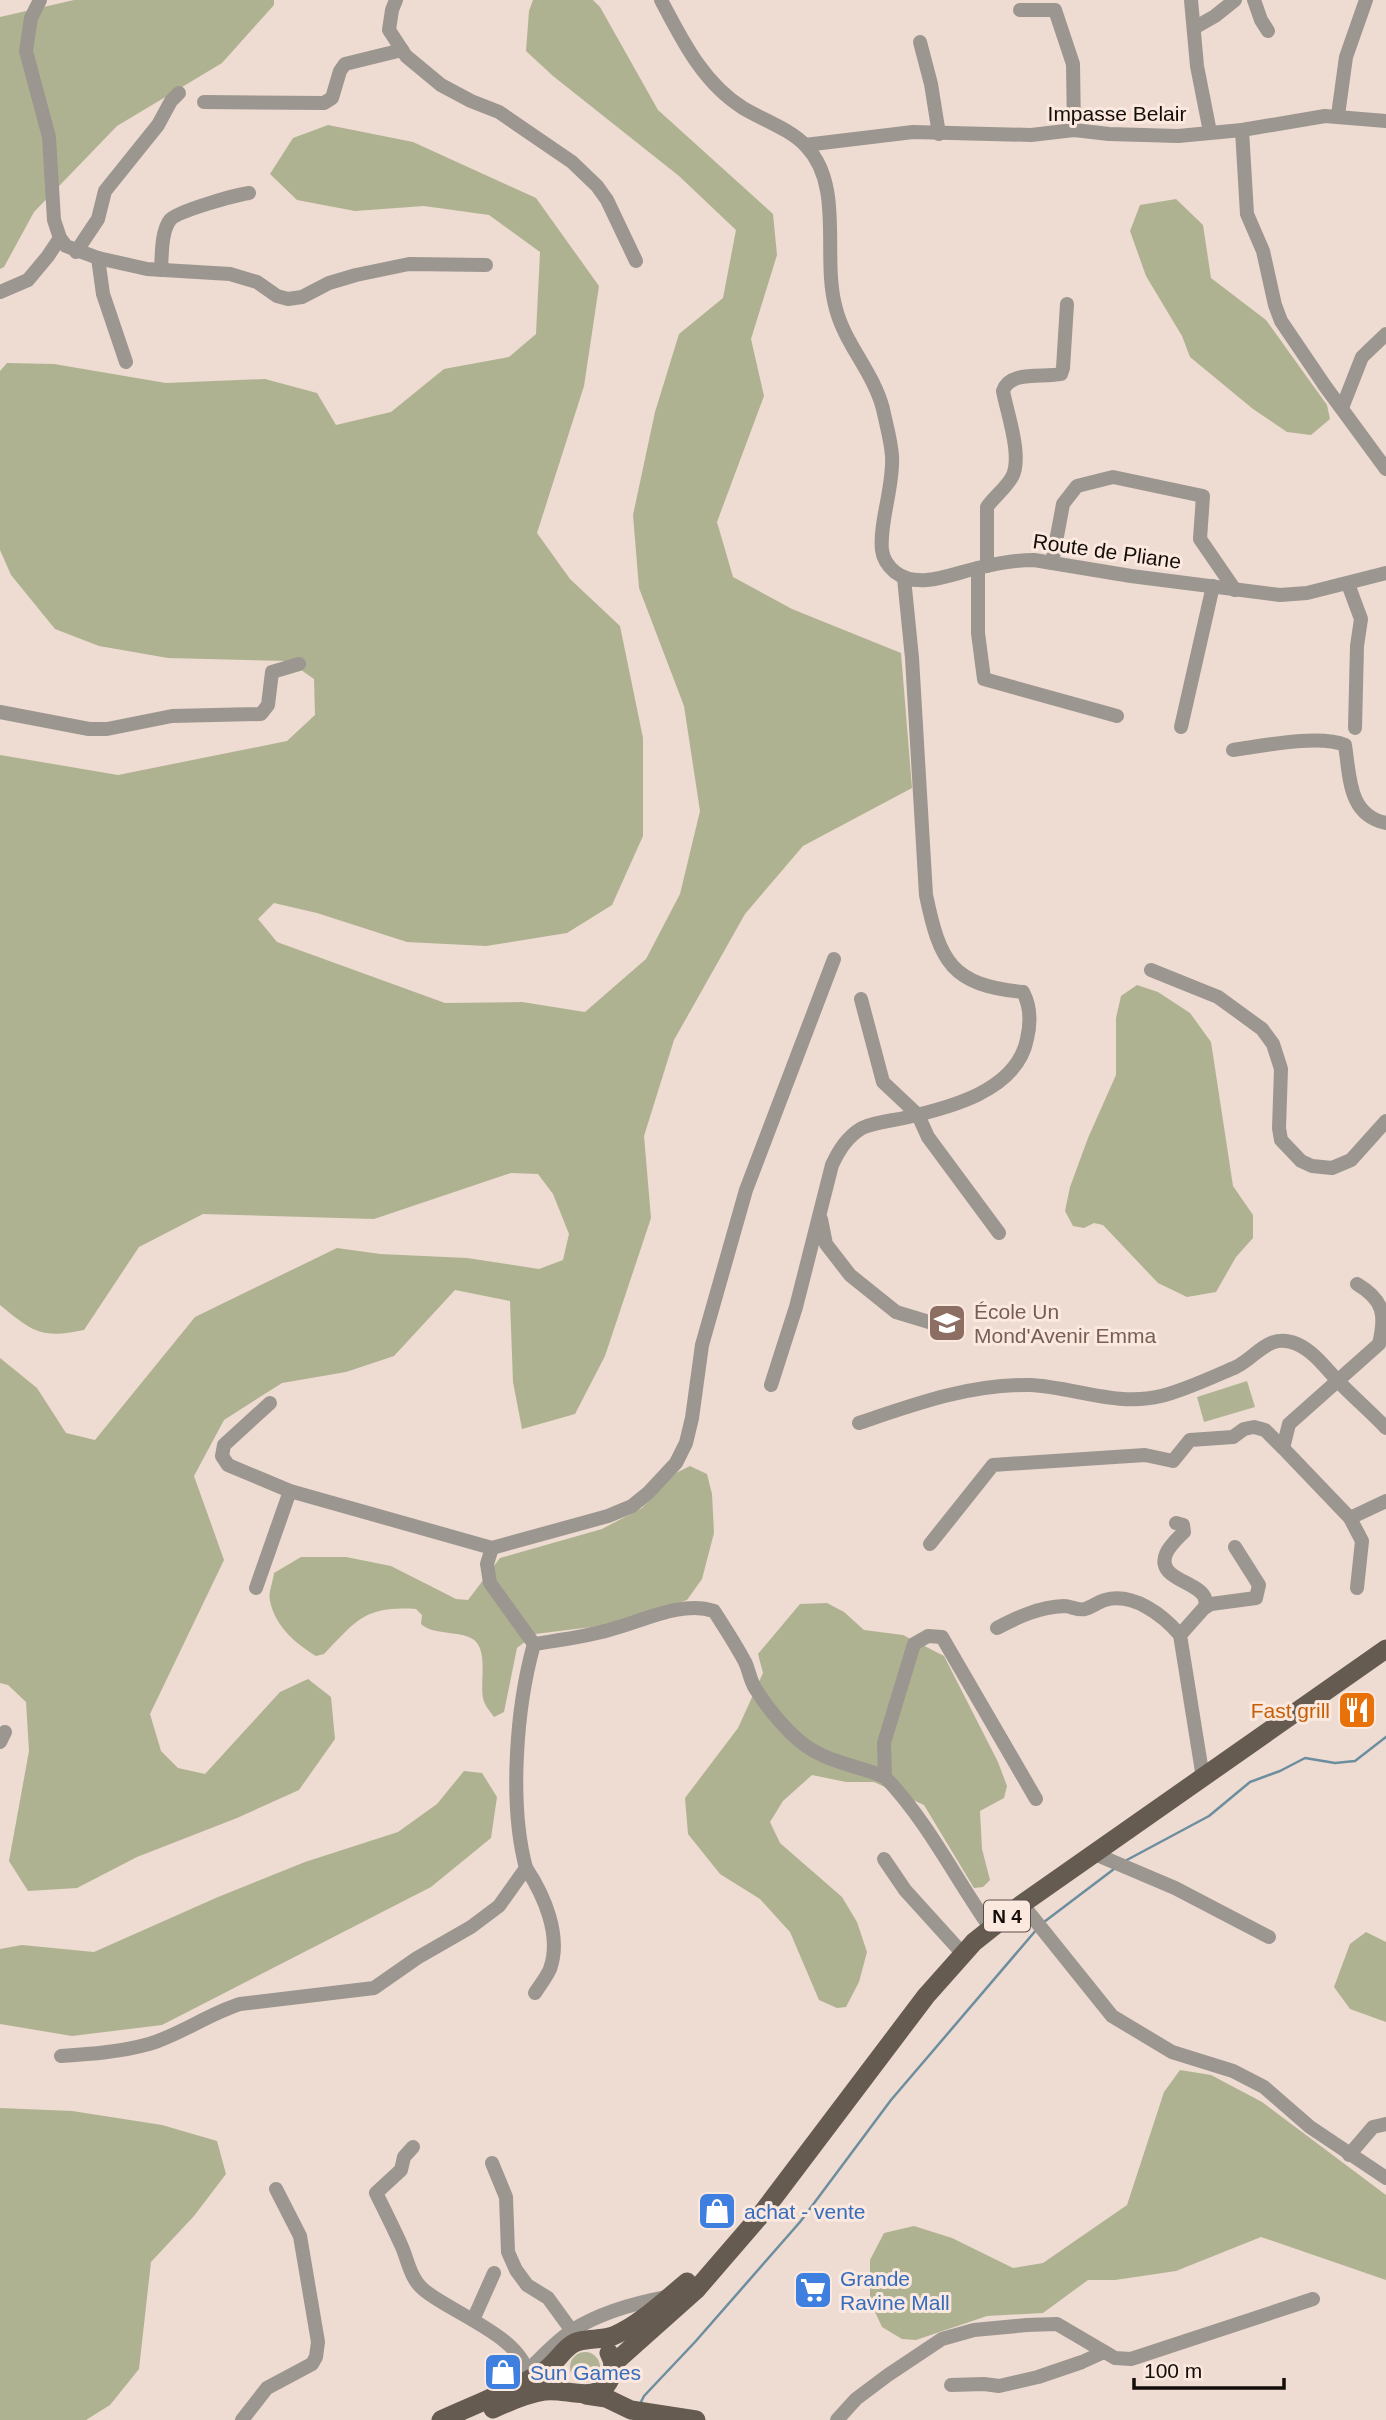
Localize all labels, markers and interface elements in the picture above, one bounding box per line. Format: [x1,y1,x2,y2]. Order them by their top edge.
street label: Impasse Belair [1048,102,1186,125]
street label: Route de Pliane [1031,529,1183,573]
place label: École Un Mond'Avenir Emma [974,1300,1157,1347]
school or university icon: École Un Mond'Avenir Emma [926,1302,968,1344]
restaurant icon: Fast grill [1336,1689,1378,1731]
place label: Fast grill [1251,1699,1330,1722]
road number: N 4 [984,1900,1030,1932]
shop icon: achat - vente [696,2190,738,2232]
place label: achat - vente [744,2200,865,2223]
place label: Grande Ravine Mall [840,2267,950,2314]
supermarket icon: Grande Ravine Mall [792,2269,834,2311]
scale bar [1134,2346,1284,2390]
shop icon: Sun Games [482,2351,524,2393]
text: 100 m [1144,2359,1202,2382]
place label: Sun Games [530,2361,641,2384]

